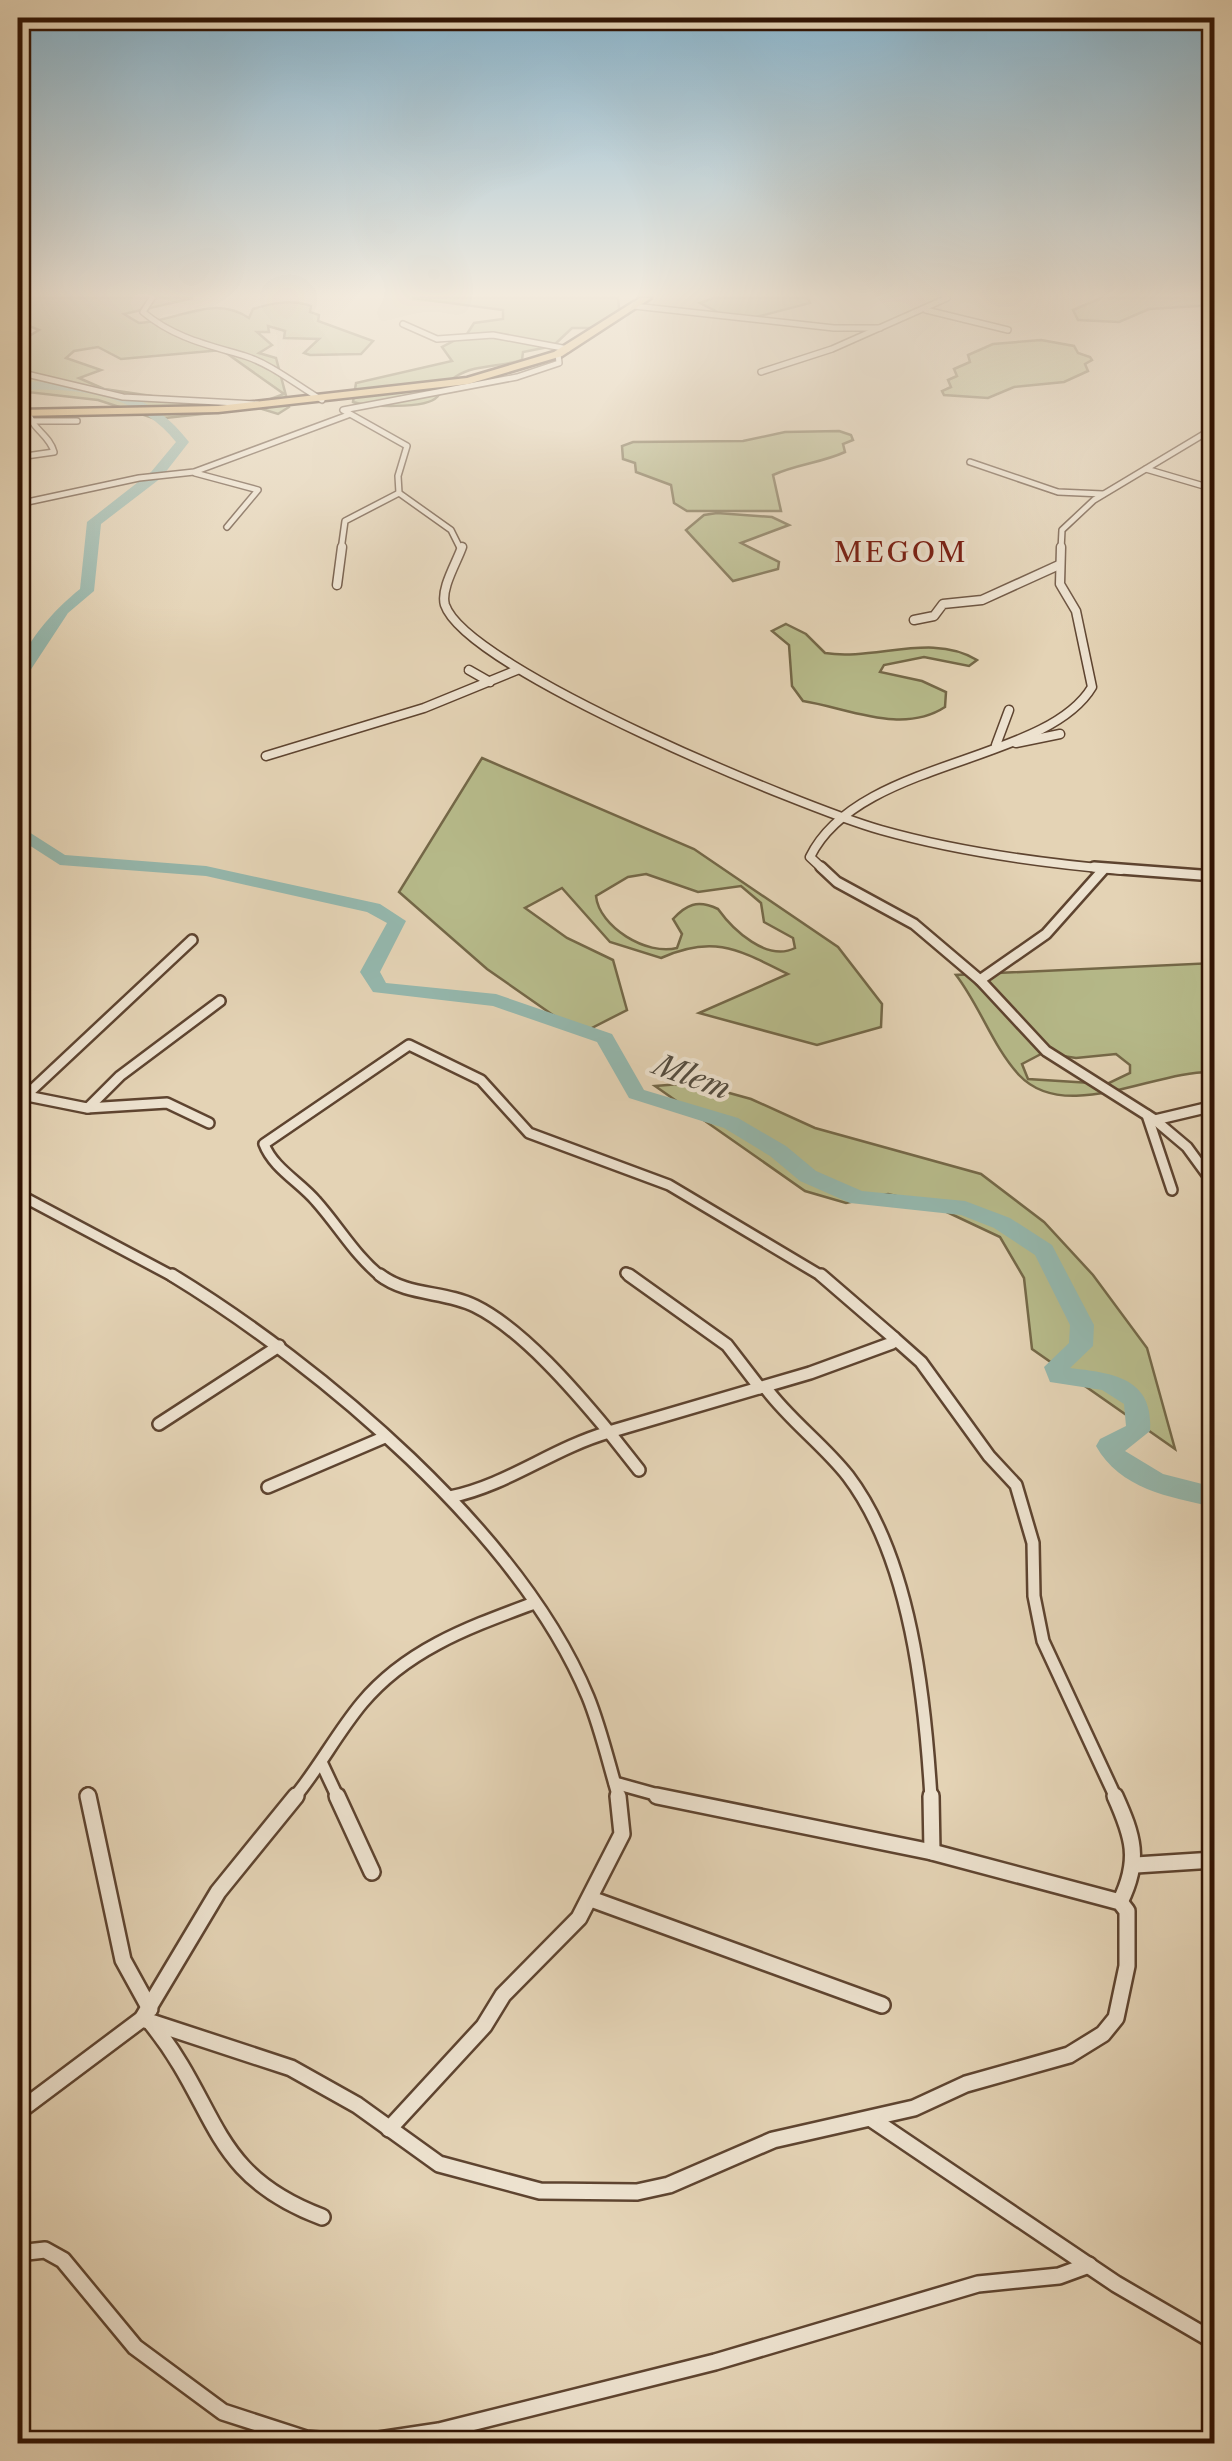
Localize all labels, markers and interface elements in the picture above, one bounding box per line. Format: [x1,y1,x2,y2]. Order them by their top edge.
district label: MEGOM [834,535,968,569]
water label: Mlem [646,1045,735,1107]

